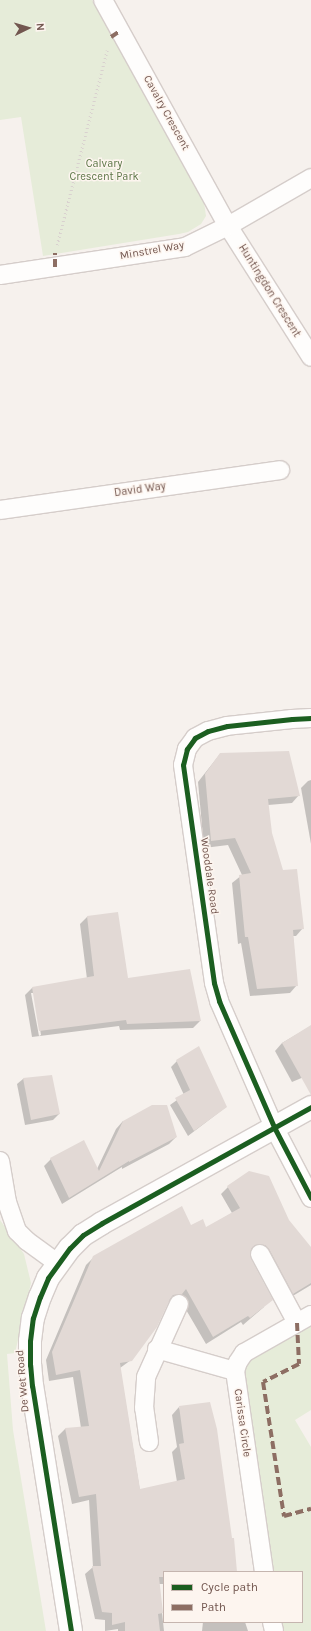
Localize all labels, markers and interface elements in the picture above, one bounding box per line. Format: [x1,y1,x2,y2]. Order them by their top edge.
north arrow [8,8,48,48]
text: N [34,22,47,31]
street label: Cavalry Crescent [140,73,192,153]
park label: Calvary Crescent Park [69,158,139,184]
street label: Minstrel Way [119,239,185,263]
street label: Huntingdon Crescent [235,242,303,340]
street label: David Way [113,480,167,500]
street label: Wooddale Road [197,837,221,915]
street label: De Wet Road [14,1349,32,1413]
street label: Carissa Circle [231,1388,253,1458]
legend [163,1571,303,1623]
text: Cycle path [201,1580,258,1594]
text: Path [201,1600,226,1614]

